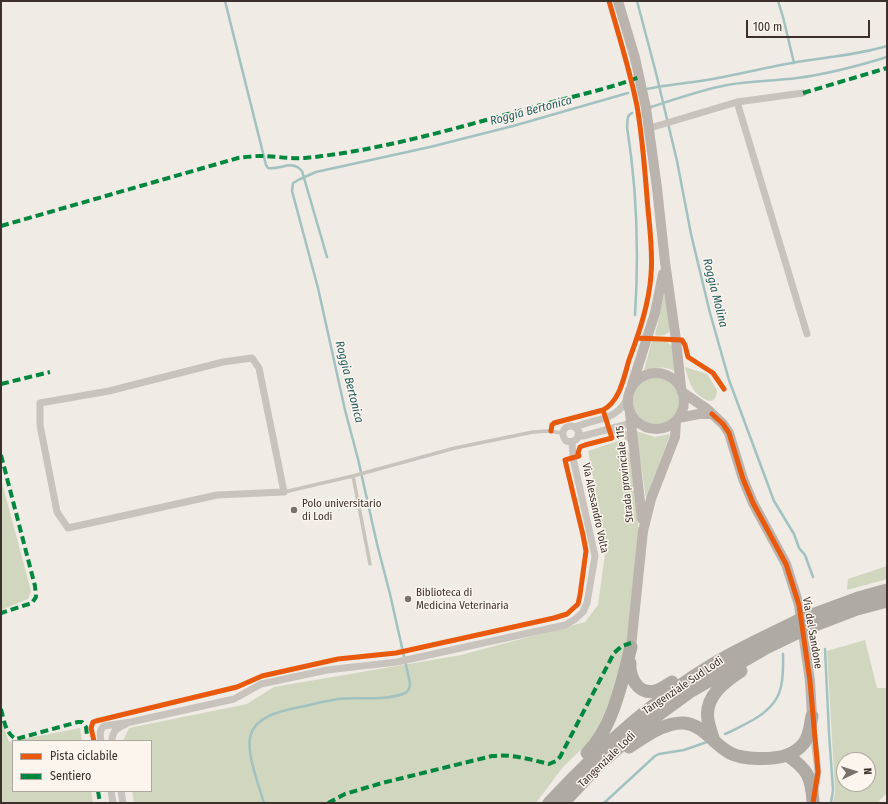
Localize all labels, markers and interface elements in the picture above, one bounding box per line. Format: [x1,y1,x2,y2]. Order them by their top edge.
scale bar [748,12,872,38]
text: 100 m [753,20,782,34]
water label: Roggia Bertonica [489,93,573,129]
water label: Roggia Molina [699,257,731,329]
water label: Roggia Bertonica [332,340,366,424]
street label: Strada provinciale 115 [613,425,637,523]
street label: Via Alessandro Volta [579,462,611,554]
place label: Polo universitario di Lodi [302,497,381,523]
marker: Polo universitario di Lodi [289,505,299,515]
place label: Biblioteca di Medicina Veterinaria [416,586,509,612]
marker: Biblioteca di Medicina Veterinaria [403,594,413,604]
street label: Via del Sandone [799,596,825,670]
street label: Tangenziale Sud Lodi [640,654,726,718]
street label: Tangenziale Lodi [576,729,638,791]
legend [12,740,152,792]
text: Pista ciclabile [50,749,118,763]
north arrow [836,752,876,792]
text: N [861,767,874,775]
text: Sentiero [50,769,91,783]

